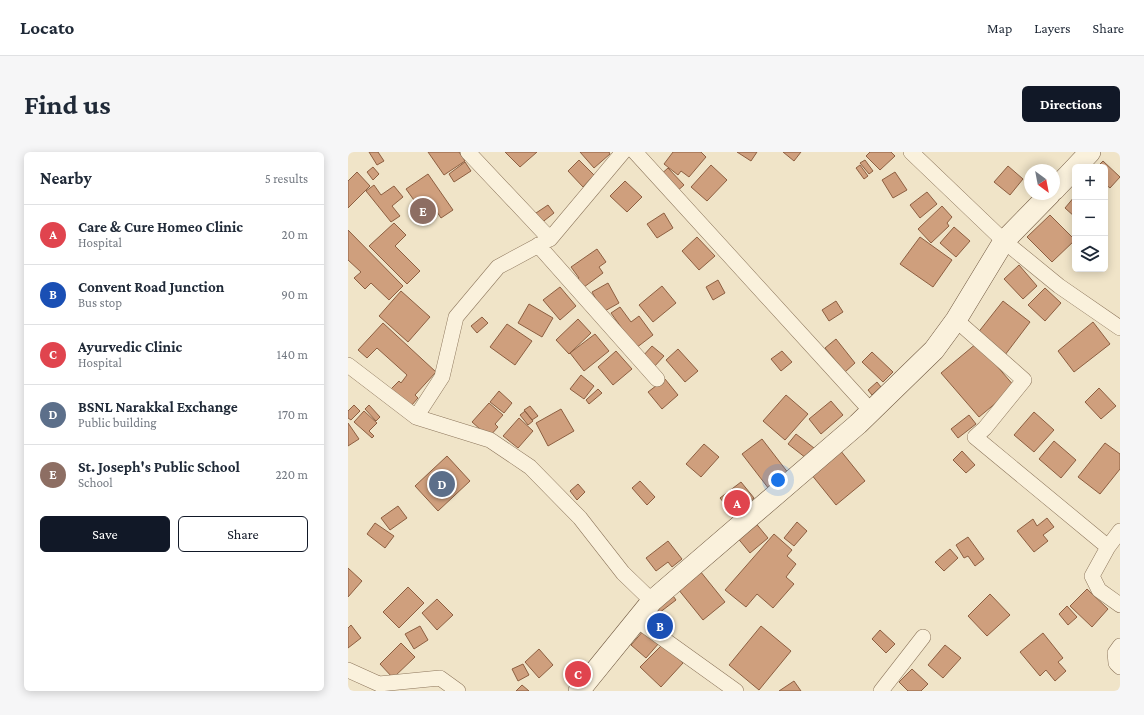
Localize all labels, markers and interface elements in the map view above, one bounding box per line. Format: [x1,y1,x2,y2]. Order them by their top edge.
text: Locato [20,17,74,38]
text: Map [987,20,1012,36]
text: Layers [1034,20,1071,36]
text: Share [1093,20,1124,36]
button: Directions [1022,86,1120,122]
text: Find us [24,89,111,120]
north arrow [1024,164,1060,200]
map controls [1072,164,1108,272]
button: + [1072,164,1108,200]
text: Nearby [40,169,92,188]
text: 5 results [265,171,308,186]
pin: E [410,196,436,226]
button: − [1072,200,1108,236]
text: Care & Cure Homeo Clinic [78,219,243,235]
text: A [49,227,57,242]
text: 20 m [282,227,308,242]
text: Hospital [78,235,122,250]
button: layers [1072,236,1108,272]
text: Convent Road Junction [78,279,224,295]
text: B [49,287,57,302]
text: 90 m [281,287,308,302]
text: Bus stop [78,295,122,310]
text: Ayurvedic Clinic [78,339,182,355]
text: C [49,347,57,362]
text: 140 m [277,347,308,362]
text: Hospital [78,355,122,370]
text: BSNL Narakkal Exchange [78,399,238,415]
text: D [49,407,57,422]
text: 170 m [278,407,308,422]
text: Public building [78,415,157,430]
text: St. Joseph's Public School [78,459,240,475]
text: E [49,467,57,482]
text: 220 m [275,467,308,482]
pin: D [429,469,455,499]
your location [768,470,788,490]
text: School [78,475,113,490]
pin: A [724,488,750,518]
button: Save [40,516,170,552]
button: Share [178,516,308,552]
pin: B [647,611,673,641]
pin: C [565,659,591,689]

